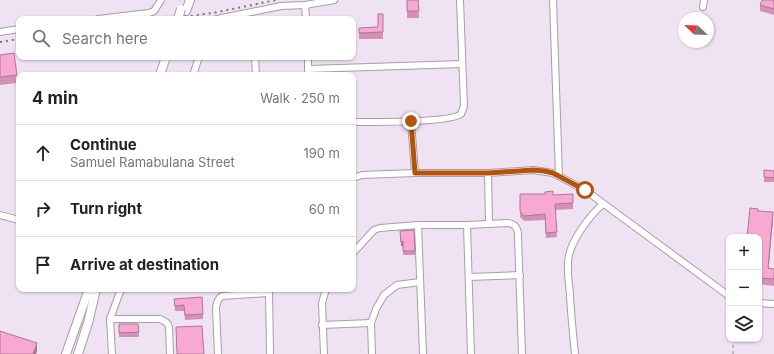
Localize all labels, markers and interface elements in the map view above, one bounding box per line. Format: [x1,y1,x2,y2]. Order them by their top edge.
north arrow [678,12,714,48]
search box [16,16,356,60]
icon: search [30,27,52,49]
text: Search here [62,29,148,48]
text: 4 min [32,88,78,108]
text: Walk · 250 m [260,90,340,106]
route end [402,112,420,130]
text: Continue [70,135,137,154]
icon: ahead [32,142,54,164]
text: 190 m [303,145,340,161]
text: Samuel Ramabulana Street [70,154,235,170]
route start [576,181,594,199]
icon: right [32,198,54,220]
text: Turn right [70,199,142,218]
text: 60 m [309,201,340,217]
map controls [726,234,762,342]
button: + [726,234,762,270]
icon: arrive [32,254,54,276]
text: Arrive at destination [70,255,219,274]
button: − [726,270,762,306]
button: layers [726,306,762,342]

